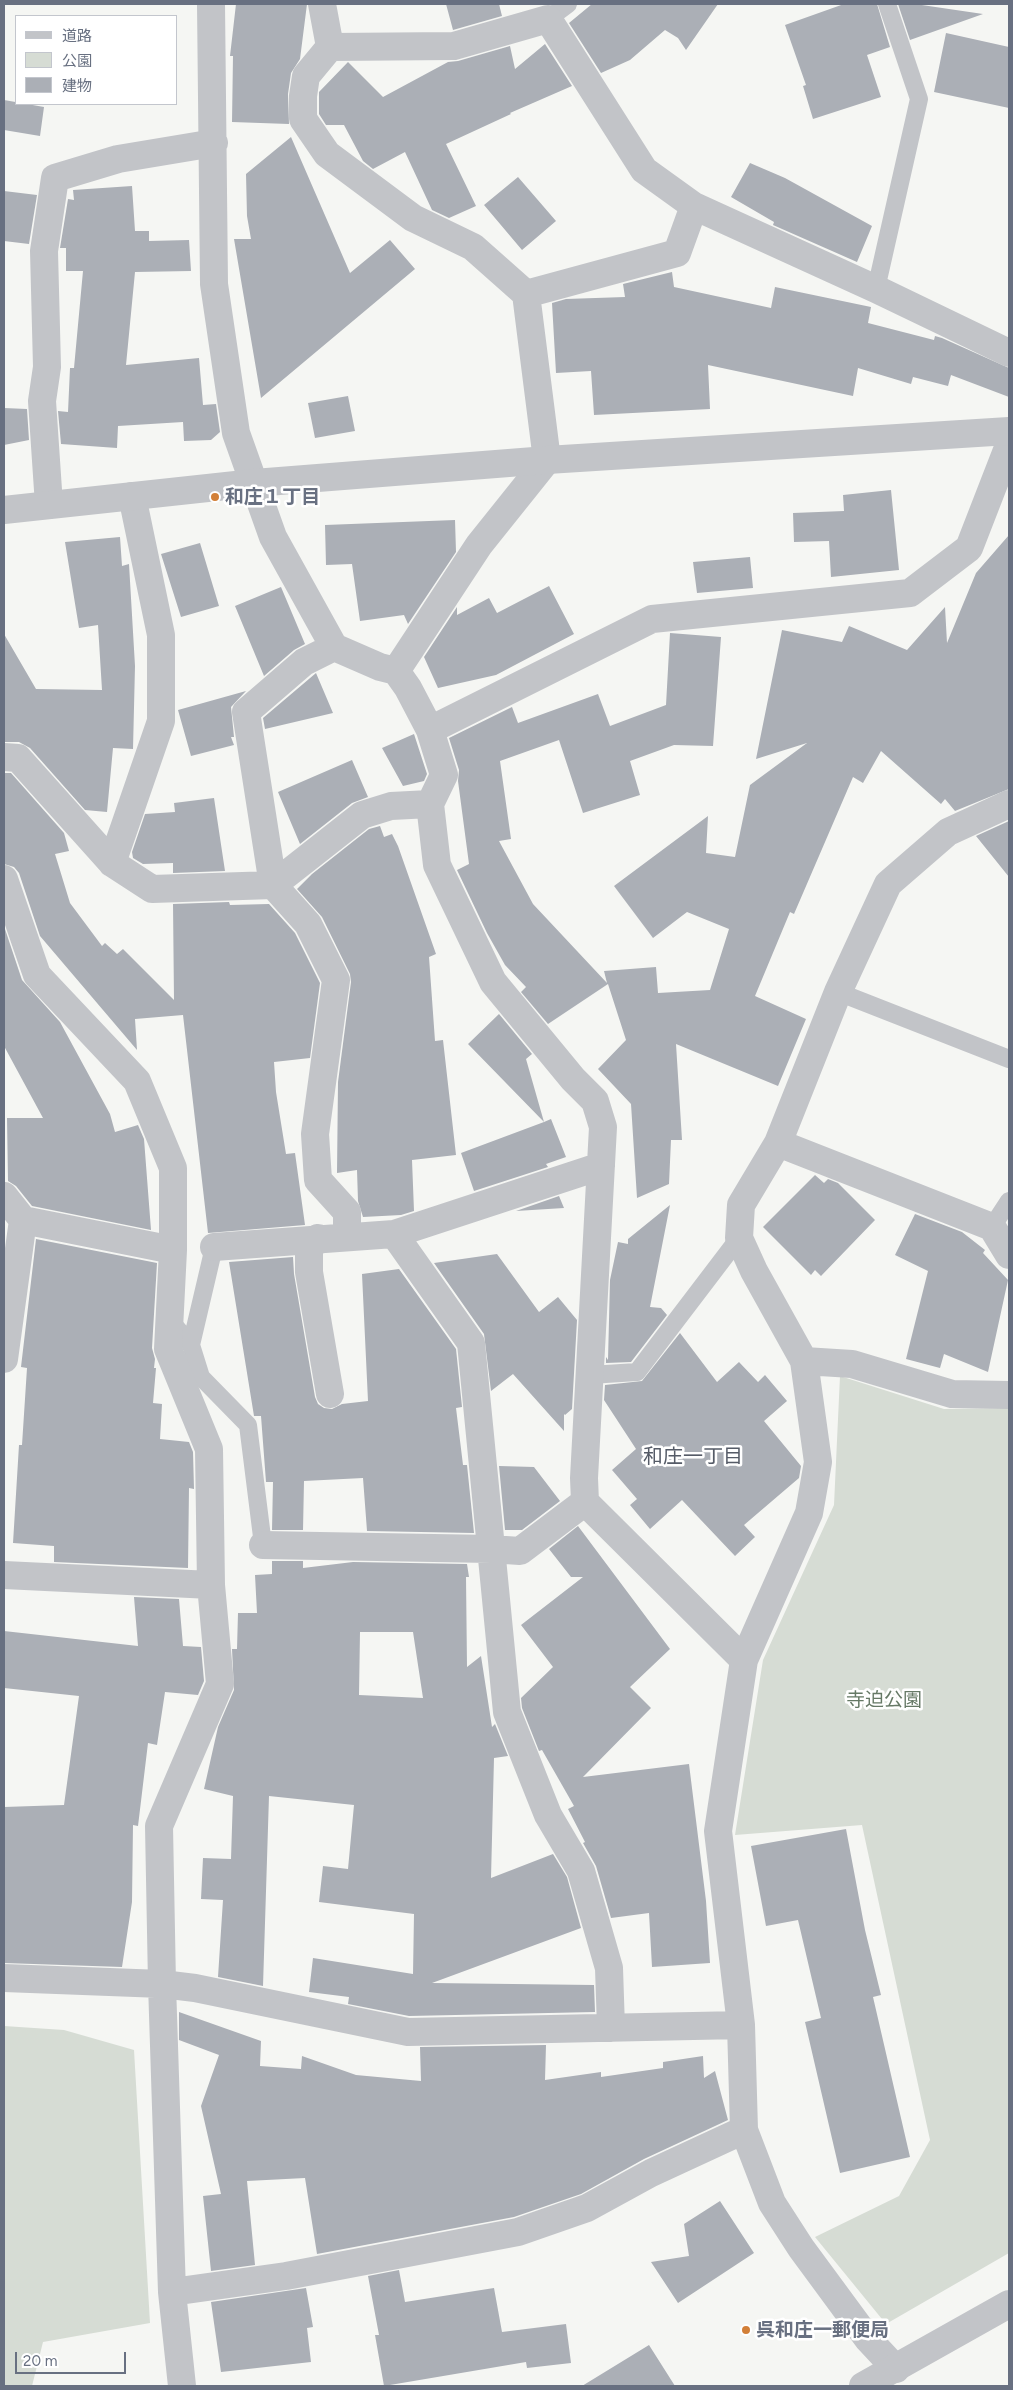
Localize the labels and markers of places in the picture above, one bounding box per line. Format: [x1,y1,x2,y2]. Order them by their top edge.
place label: 和庄１丁目 [225,486,320,508]
marker: 和庄１丁目 [209,491,221,503]
place label: 呉和庄一郵便局 [756,2319,889,2341]
marker: 呉和庄一郵便局 [740,2324,752,2336]

